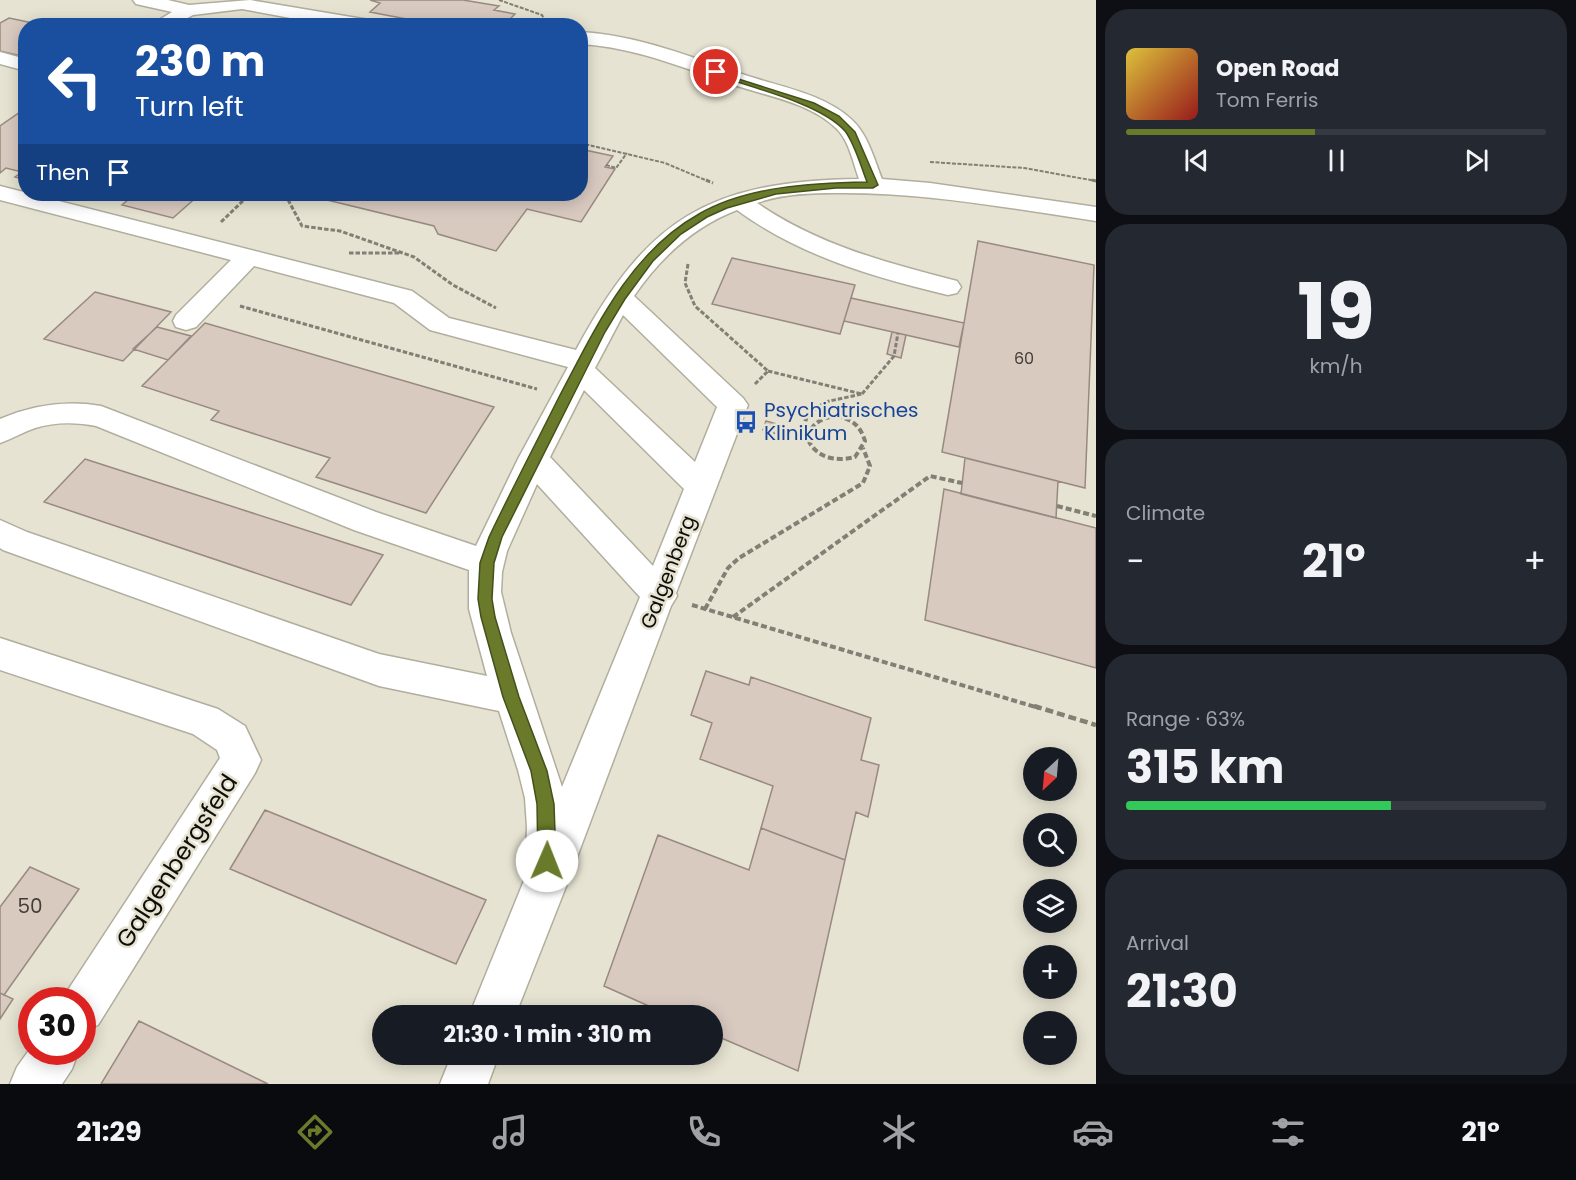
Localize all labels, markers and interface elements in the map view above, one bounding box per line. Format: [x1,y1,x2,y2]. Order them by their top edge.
text: 230 m [135,32,265,91]
icon: left [36,42,114,120]
pin [690,46,741,97]
text: Open Road [1216,53,1340,84]
icon: arrive [699,55,732,88]
text: Tom Ferris [1216,86,1318,114]
text: Turn left [135,88,244,125]
icon: previous [1180,144,1213,177]
icon: pause [1320,144,1353,177]
icon: next [1460,144,1493,177]
icon: arrive [102,156,135,189]
text: Then [36,157,90,188]
text: 19 [1297,257,1375,366]
house number: 60 [1014,347,1034,370]
text: km/h [1309,352,1363,380]
place label: Psychiatrisches Klinikum [764,396,919,447]
bus stop icon: Psychiatrisches Klinikum [733,409,759,435]
text: Climate [1126,499,1205,527]
street label: Galgenberg [633,511,703,633]
text: 21° [1302,530,1366,593]
text: − [1126,538,1144,585]
text: + [1523,538,1546,585]
text: Range · 63% [1126,705,1245,733]
text: 315 km [1126,736,1284,799]
north arrow [1023,747,1077,801]
map controls [1023,747,1077,1065]
street label: Galgenbergsfeld [108,767,245,954]
button: search [1023,813,1077,867]
position arrow [515,829,579,893]
button: layers [1023,879,1077,933]
house number: 50 [17,892,43,920]
text: Arrival [1126,929,1189,957]
button: + [1023,945,1077,999]
text: 21:30 [1126,960,1238,1023]
speed limit sign: 30 [18,987,96,1065]
button: − [1023,1011,1077,1065]
text: 21:30 · 1 min · 310 m [444,1019,652,1050]
icon: directions [294,1111,336,1153]
icon: music [489,1111,531,1153]
icon: phone [683,1111,725,1153]
icon: climate [878,1111,920,1153]
icon: car [1072,1111,1114,1153]
icon: filters [1267,1111,1309,1153]
text: 21:29 [76,1113,142,1150]
text: 21° [1462,1113,1500,1150]

